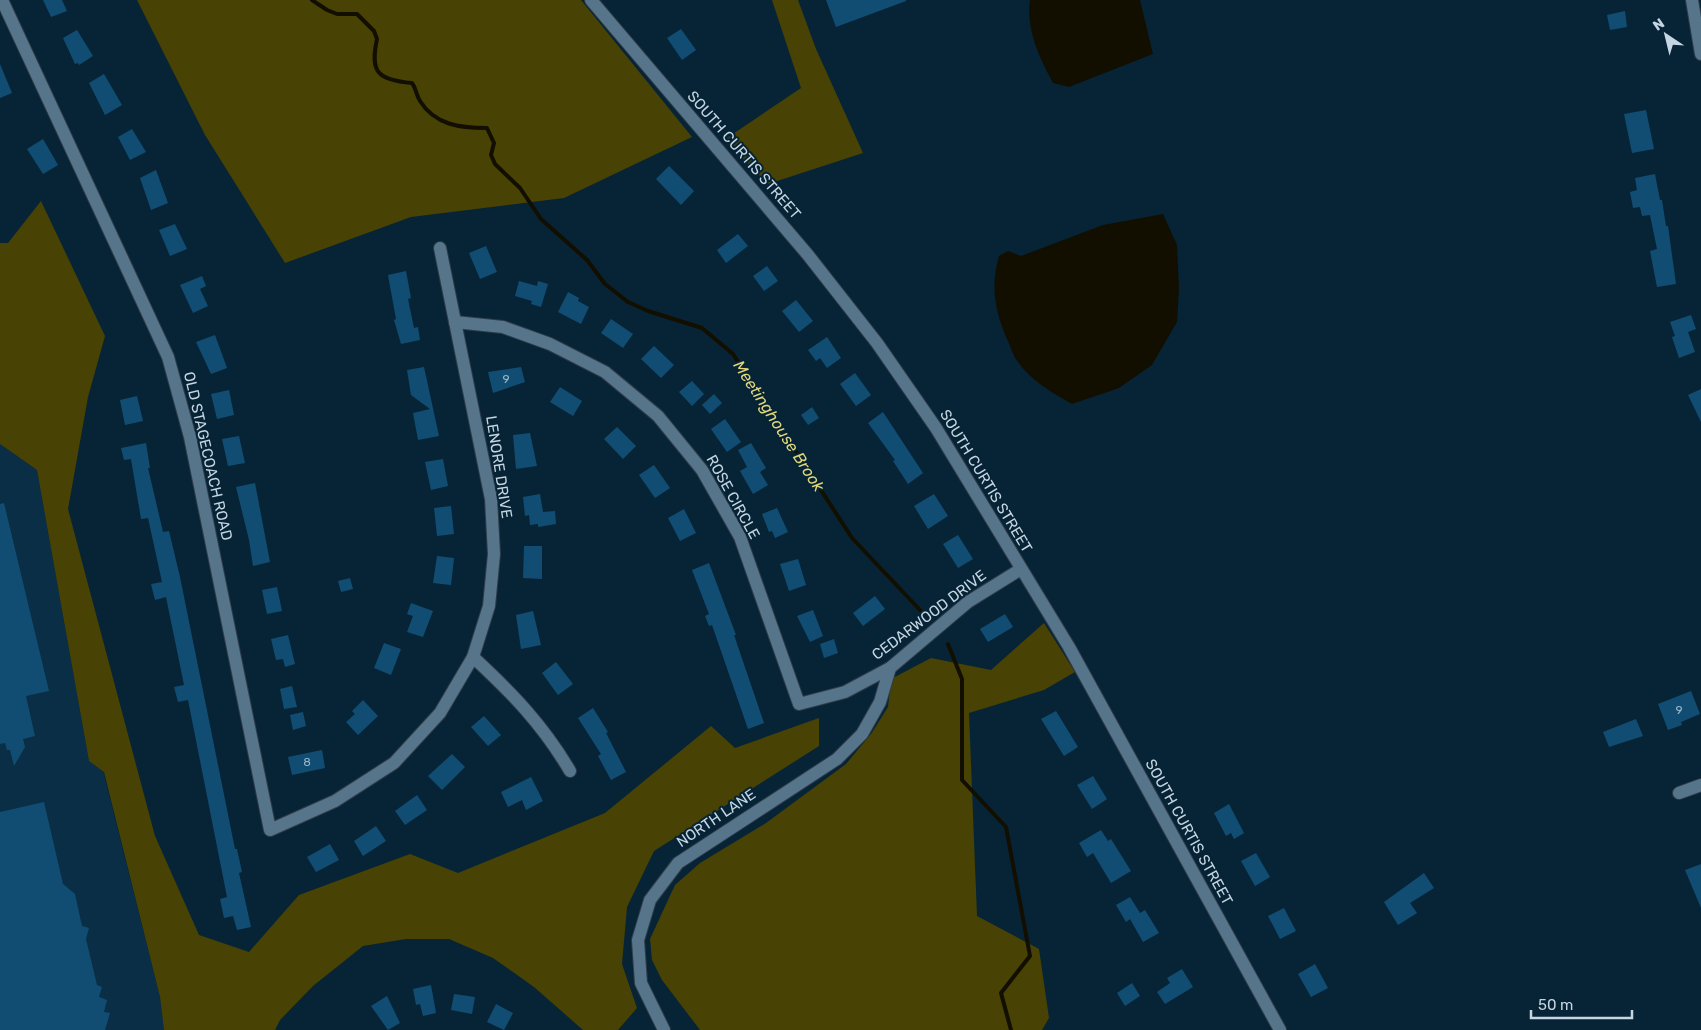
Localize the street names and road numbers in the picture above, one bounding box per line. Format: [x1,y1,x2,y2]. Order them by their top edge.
street label: SOUTH CURTIS STREET [684,87,805,223]
street label: OLD STAGECOACH ROAD [180,370,236,542]
street label: SOUTH CURTIS STREET [936,406,1036,556]
street label: LENORE DRIVE [482,414,516,520]
street label: ROSE CIRCLE [702,452,764,542]
street label: CEDARWOOD DRIVE [868,566,990,664]
street label: SOUTH CURTIS STREET [1141,756,1237,908]
street label: NORTH LANE [673,785,759,851]

